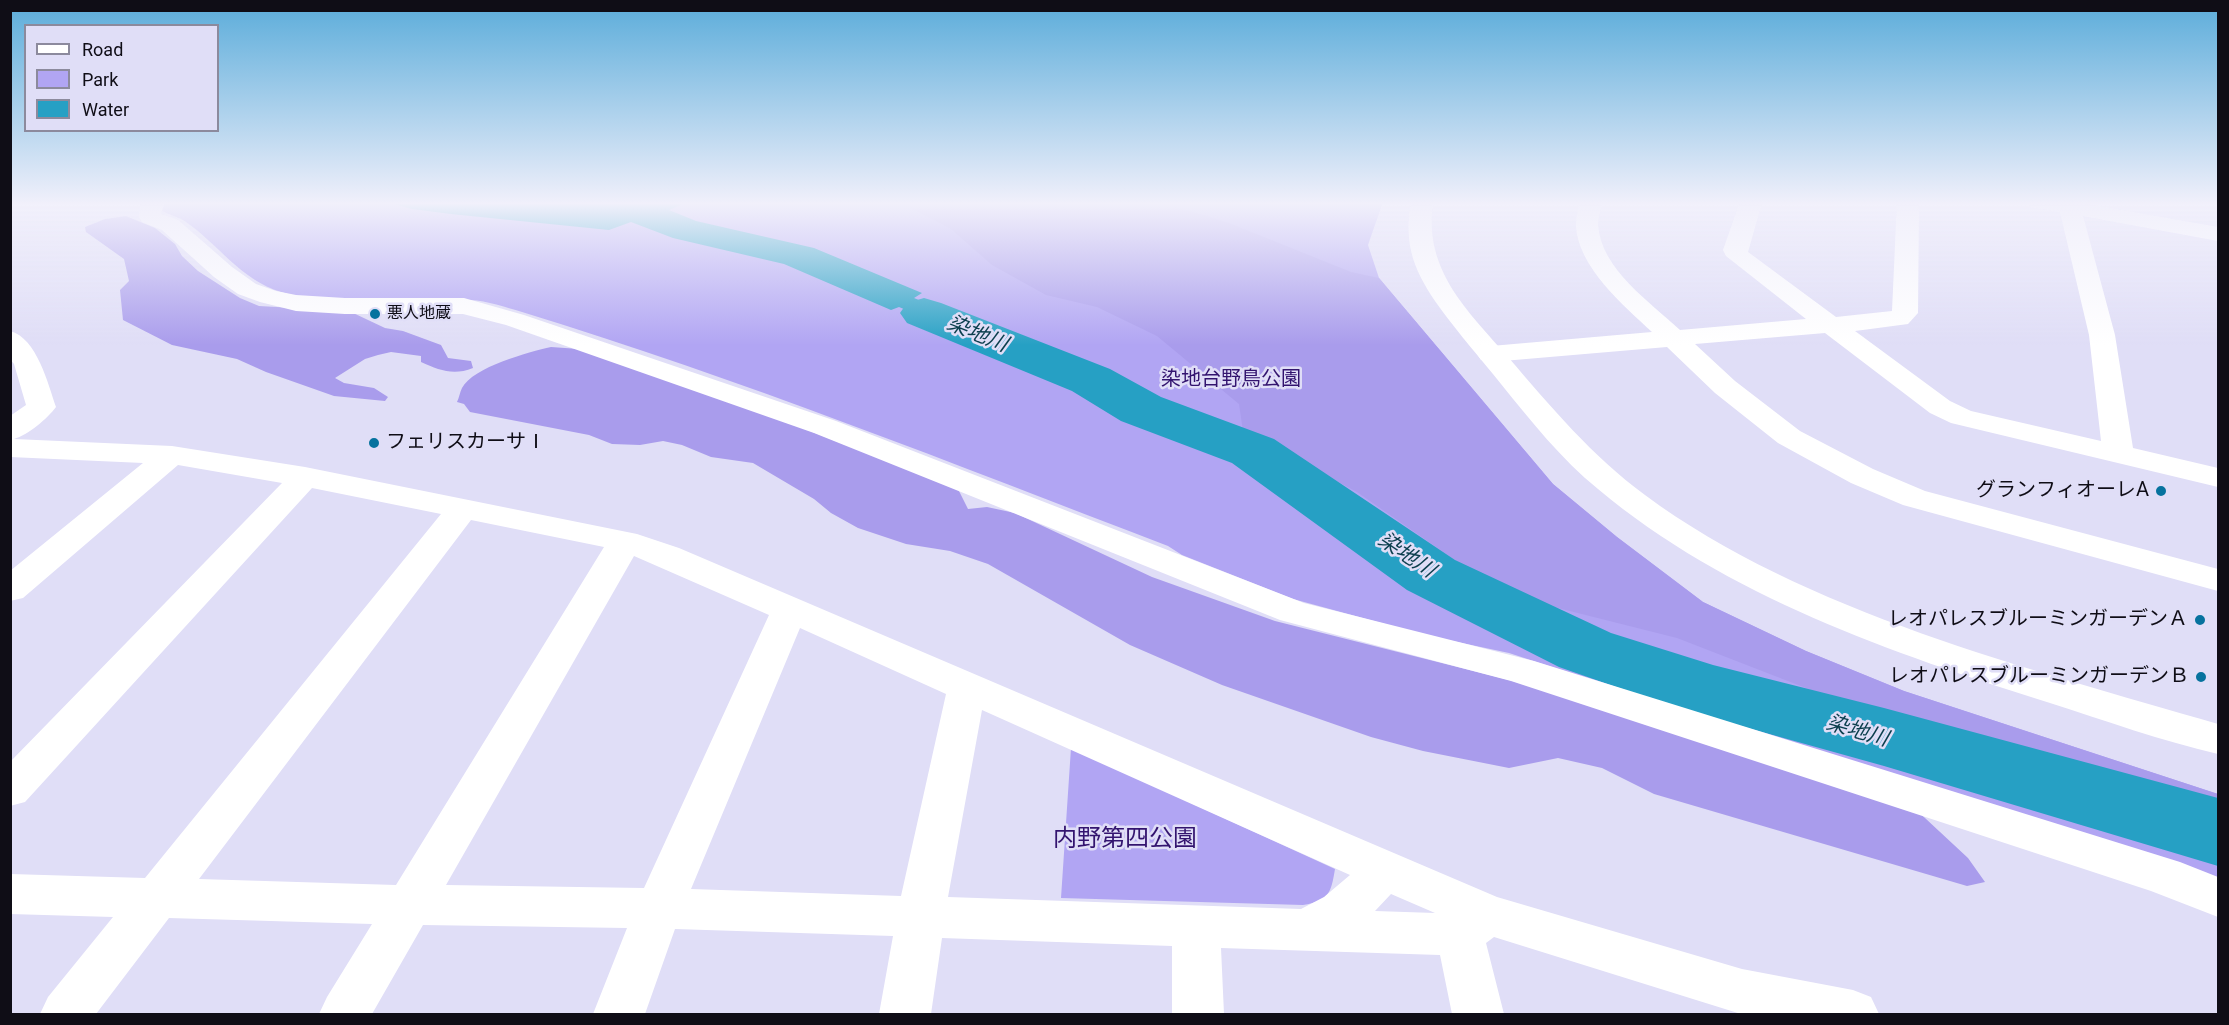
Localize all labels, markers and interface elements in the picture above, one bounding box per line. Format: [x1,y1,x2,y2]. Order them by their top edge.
legend [24,24,219,132]
text: Road [82,39,123,60]
text: Park [82,69,118,90]
text: Water [82,99,129,120]
place label: 悪人地蔵 [387,304,451,324]
marker: 悪人地蔵 [368,307,382,321]
water label: 染地川 [943,312,1011,358]
park label: 染地台野鳥公園 [1161,368,1301,392]
place label: フェリスカーサⅠ [386,431,546,455]
marker: フェリスカーサⅠ [367,436,381,450]
place label: グランフィオーレA [1976,479,2149,503]
marker: グランフィオーレA [2154,484,2168,498]
water label: 染地川 [1373,528,1439,584]
place label: レオパレスブルーミンガーデンＡ [1888,608,2188,632]
marker: レオパレスブルーミンガーデンＡ [2193,613,2207,627]
place label: レオパレスブルーミンガーデンＢ [1889,665,2189,689]
marker: レオパレスブルーミンガーデンＢ [2194,670,2208,684]
water label: 染地川 [1823,711,1891,753]
park label: 内野第四公園 [1053,826,1197,854]

